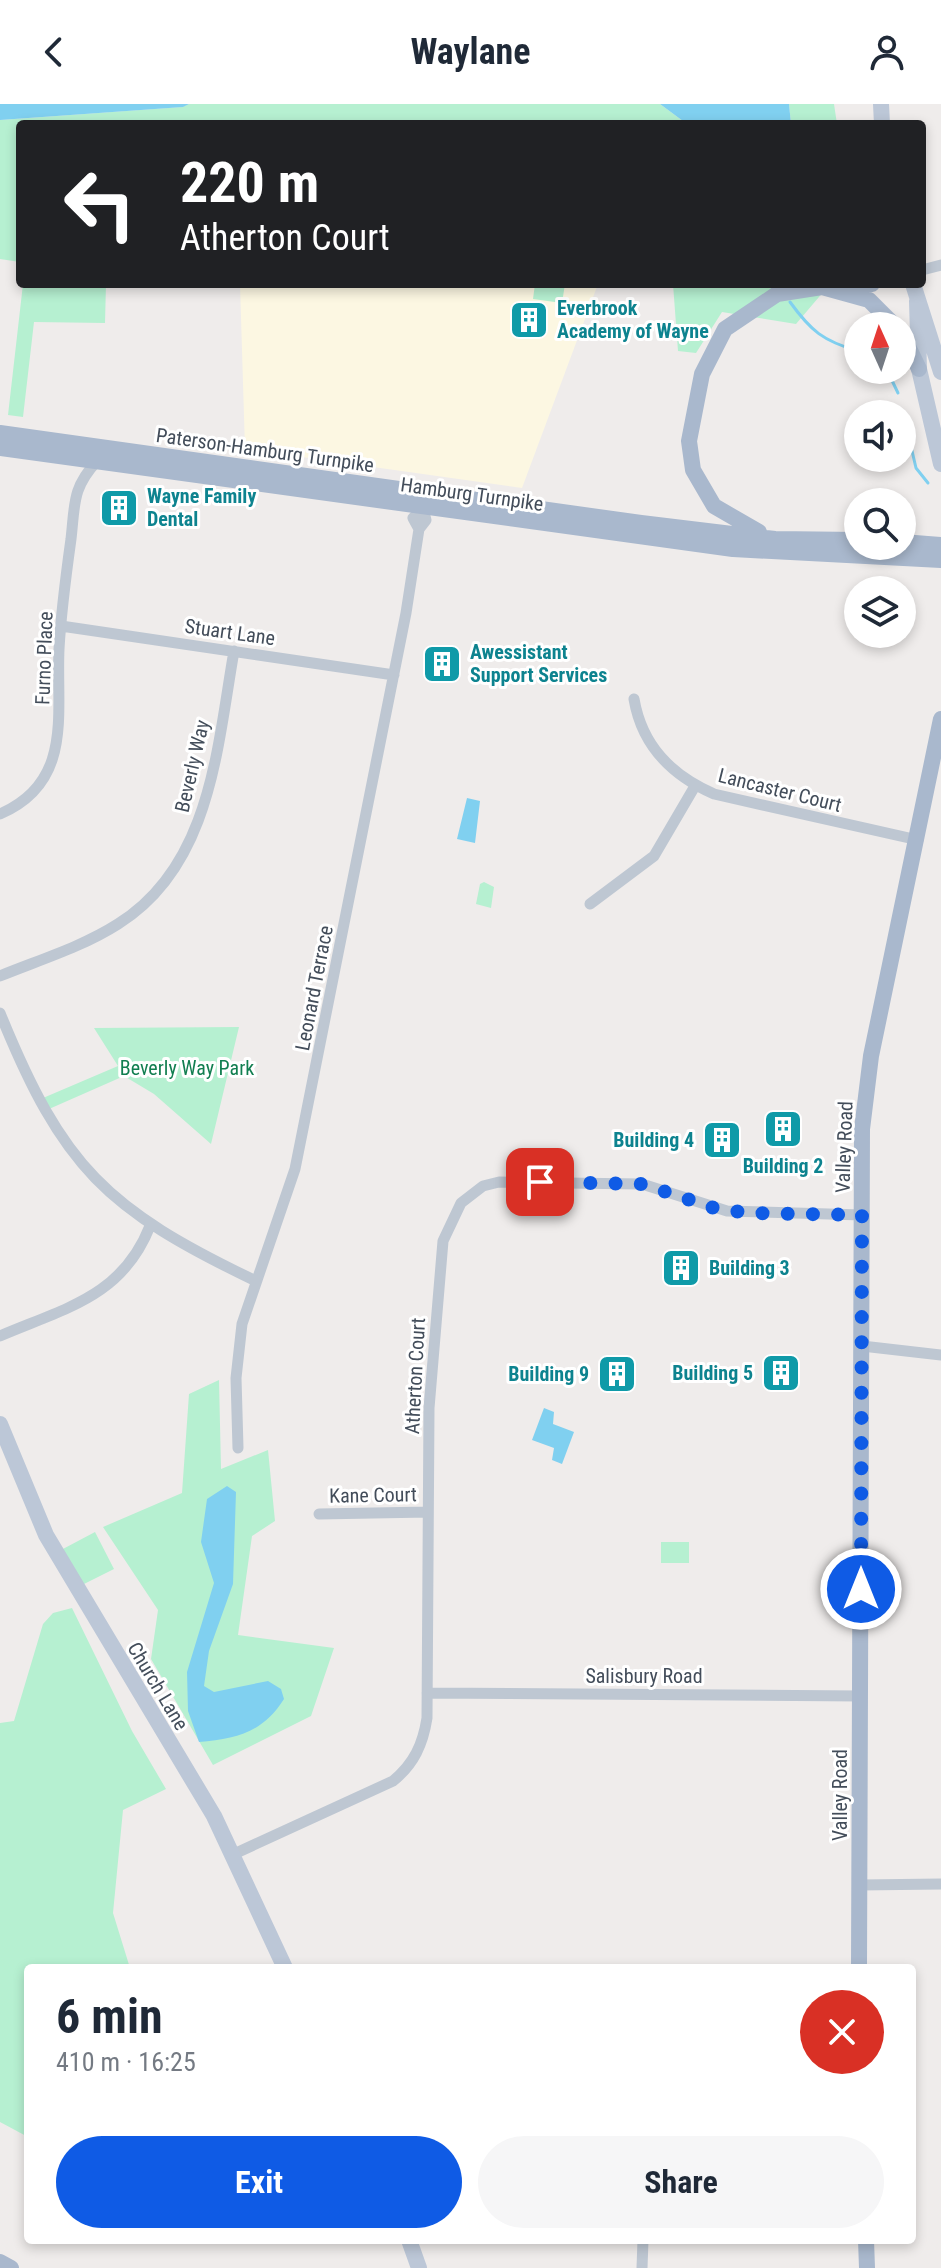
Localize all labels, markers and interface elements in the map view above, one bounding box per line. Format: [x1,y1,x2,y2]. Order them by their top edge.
icon: back [32,30,76,74]
icon: person [865,30,909,74]
text: Waylane [410,31,531,73]
text: 220 m [180,150,319,216]
icon: left [48,152,152,256]
text: Atherton Court [180,217,390,259]
place label: Everbrook Academy of Wayne [557,296,709,343]
building icon: Everbrook Academy of Wayne [508,299,550,341]
north arrow [844,312,916,384]
map controls [844,312,916,648]
button: sound [844,400,916,472]
street label: Paterson-Hamburg Turnpike [154,423,376,477]
street label: Hamburg Turnpike [399,472,545,516]
place label: Wayne Family Dental [147,484,256,531]
building icon: Wayne Family Dental [98,487,140,529]
button: search [844,488,916,560]
button: layers [844,576,916,648]
street label: Furno Place [30,611,58,705]
street label: Stuart Lane [183,614,277,650]
place label: Awessistant Support Services [470,640,607,687]
building icon: Awessistant Support Services [421,643,463,685]
street label: Beverly Way [170,717,214,815]
street label: Lancaster Court [716,763,844,817]
street label: Leonard Terrace [290,923,338,1053]
park label: Beverly Way Park [120,1056,254,1080]
street label: Valley Road [830,1101,858,1193]
building icon: Building 2 [762,1108,804,1150]
building icon: Building 4 [701,1119,743,1161]
place label: Building 4 [613,1128,694,1152]
pin [506,1148,574,1216]
place label: Building 2 [743,1154,823,1178]
icon: arrive [518,1160,562,1204]
building icon: Building 3 [660,1247,702,1289]
place label: Building 3 [709,1256,790,1280]
street label: Atherton Court [400,1317,430,1435]
building icon: Building 5 [760,1352,802,1394]
building icon: Building 9 [596,1353,638,1395]
place label: Building 5 [672,1361,753,1385]
place label: Building 9 [508,1362,589,1386]
street label: Kane Court [329,1482,417,1508]
position arrow [819,1547,903,1631]
street label: Church Lane [122,1638,194,1734]
street label: Salisbury Road [585,1664,703,1688]
street label: Valley Road [828,1749,852,1841]
text: 6 min [56,1988,163,2045]
button: close [800,1990,884,2074]
text: 410 m · 16:25 [56,2047,196,2077]
button: Exit [56,2136,462,2228]
button: Share [478,2136,884,2228]

